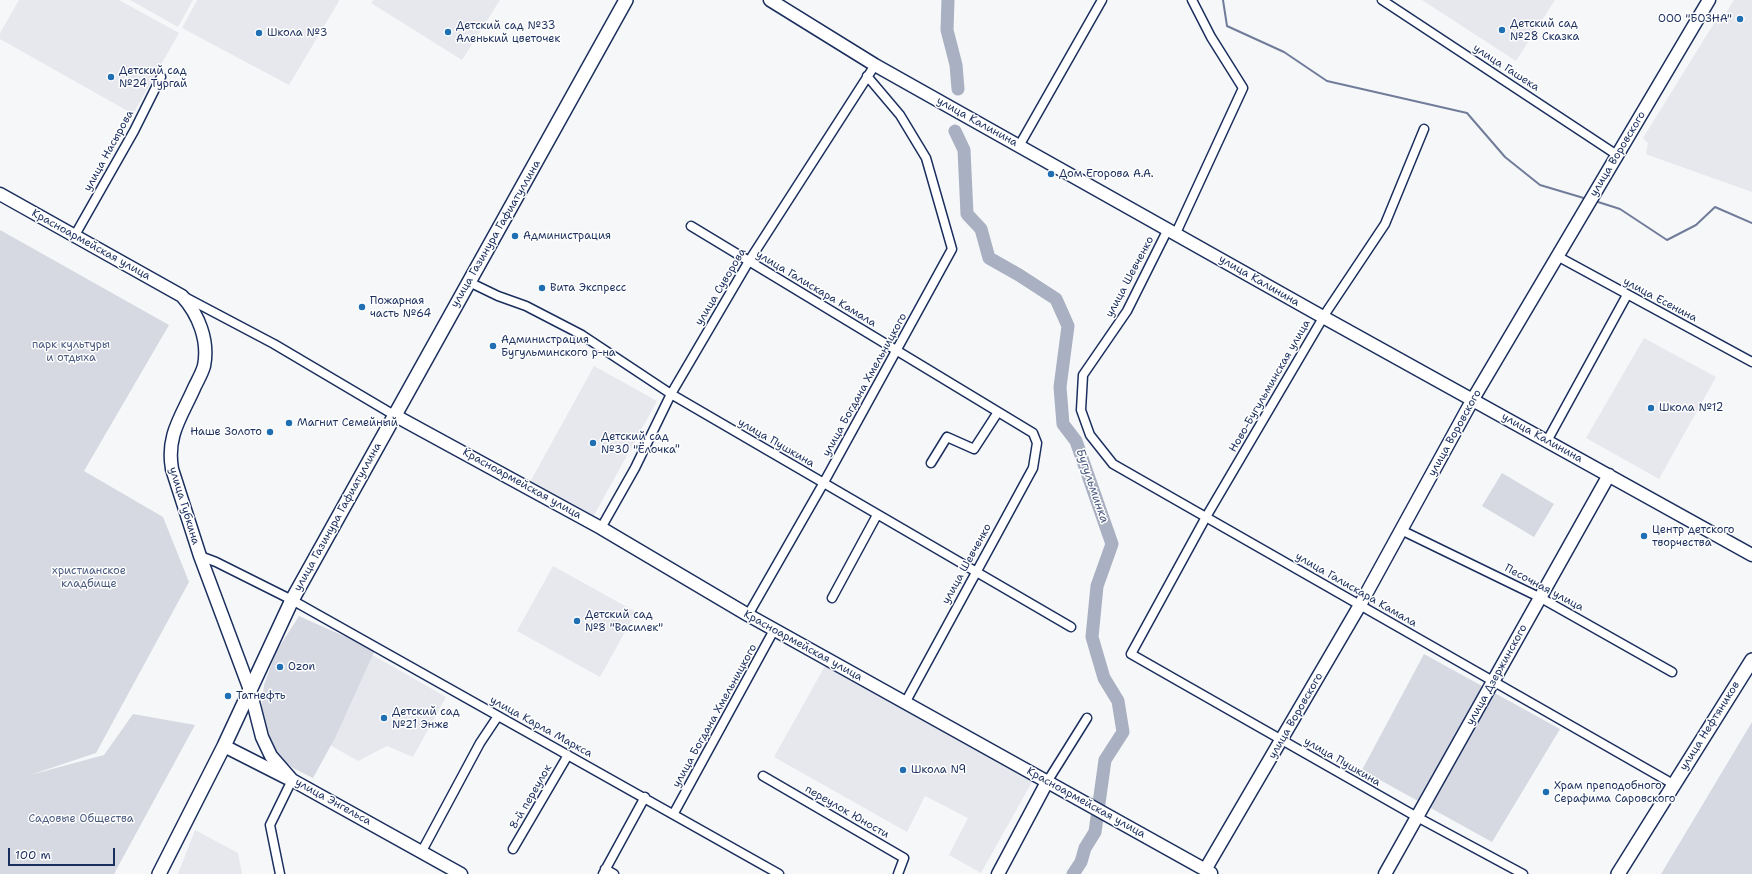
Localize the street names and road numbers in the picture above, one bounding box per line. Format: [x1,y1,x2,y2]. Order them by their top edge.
street label: улица Гашека [1470,42,1542,94]
street label: улица Калинина [934,94,1020,150]
street label: улица Насырова [81,108,137,194]
street label: улица Воровского [1587,109,1649,199]
street label: улица Газинура Гафиатуллина [448,158,544,310]
street label: Красноармейская улица [29,207,153,283]
street label: улица Шевченко [1103,234,1157,320]
street label: улица Суворова [693,246,749,328]
street label: улица Галискара Камала [753,248,879,330]
street label: улица Калинина [1216,253,1302,309]
street label: улица Есенина [1621,275,1699,325]
street label: улица Богдана Хмельницкого [820,311,910,459]
street label: Ново-Бугульминская улица [1227,317,1313,455]
street label: улица Воровского [1426,387,1484,479]
street label: улица Калинина [1499,410,1585,466]
street label: улица Пушкина [735,416,817,470]
street label: улица Газинура Гафиатуллина [291,440,385,594]
street label: Красноармейская улица [460,446,584,522]
street label: улица Губкина [166,466,202,546]
street label: улица Шевченко [939,521,995,607]
street label: улица Галискара Камала [1293,550,1419,630]
street label: Песочная улица [1502,562,1586,614]
street label: Красноармейская улица [741,608,865,684]
street label: улица Дзержинского [1464,622,1530,728]
street label: улица Богдана Хмельницкого [670,642,760,790]
street label: улица Воровского [1266,671,1326,761]
street label: улица Нефтяников [1677,679,1743,773]
street label: улица Карла Маркса [488,693,594,761]
street label: улица Пушкина [1301,735,1383,789]
street label: 8-й переулок [507,762,555,832]
street label: Красноармейская улица [1024,765,1148,841]
street label: улица Энгельса [293,776,373,828]
street label: переулок Юности [803,783,891,841]

